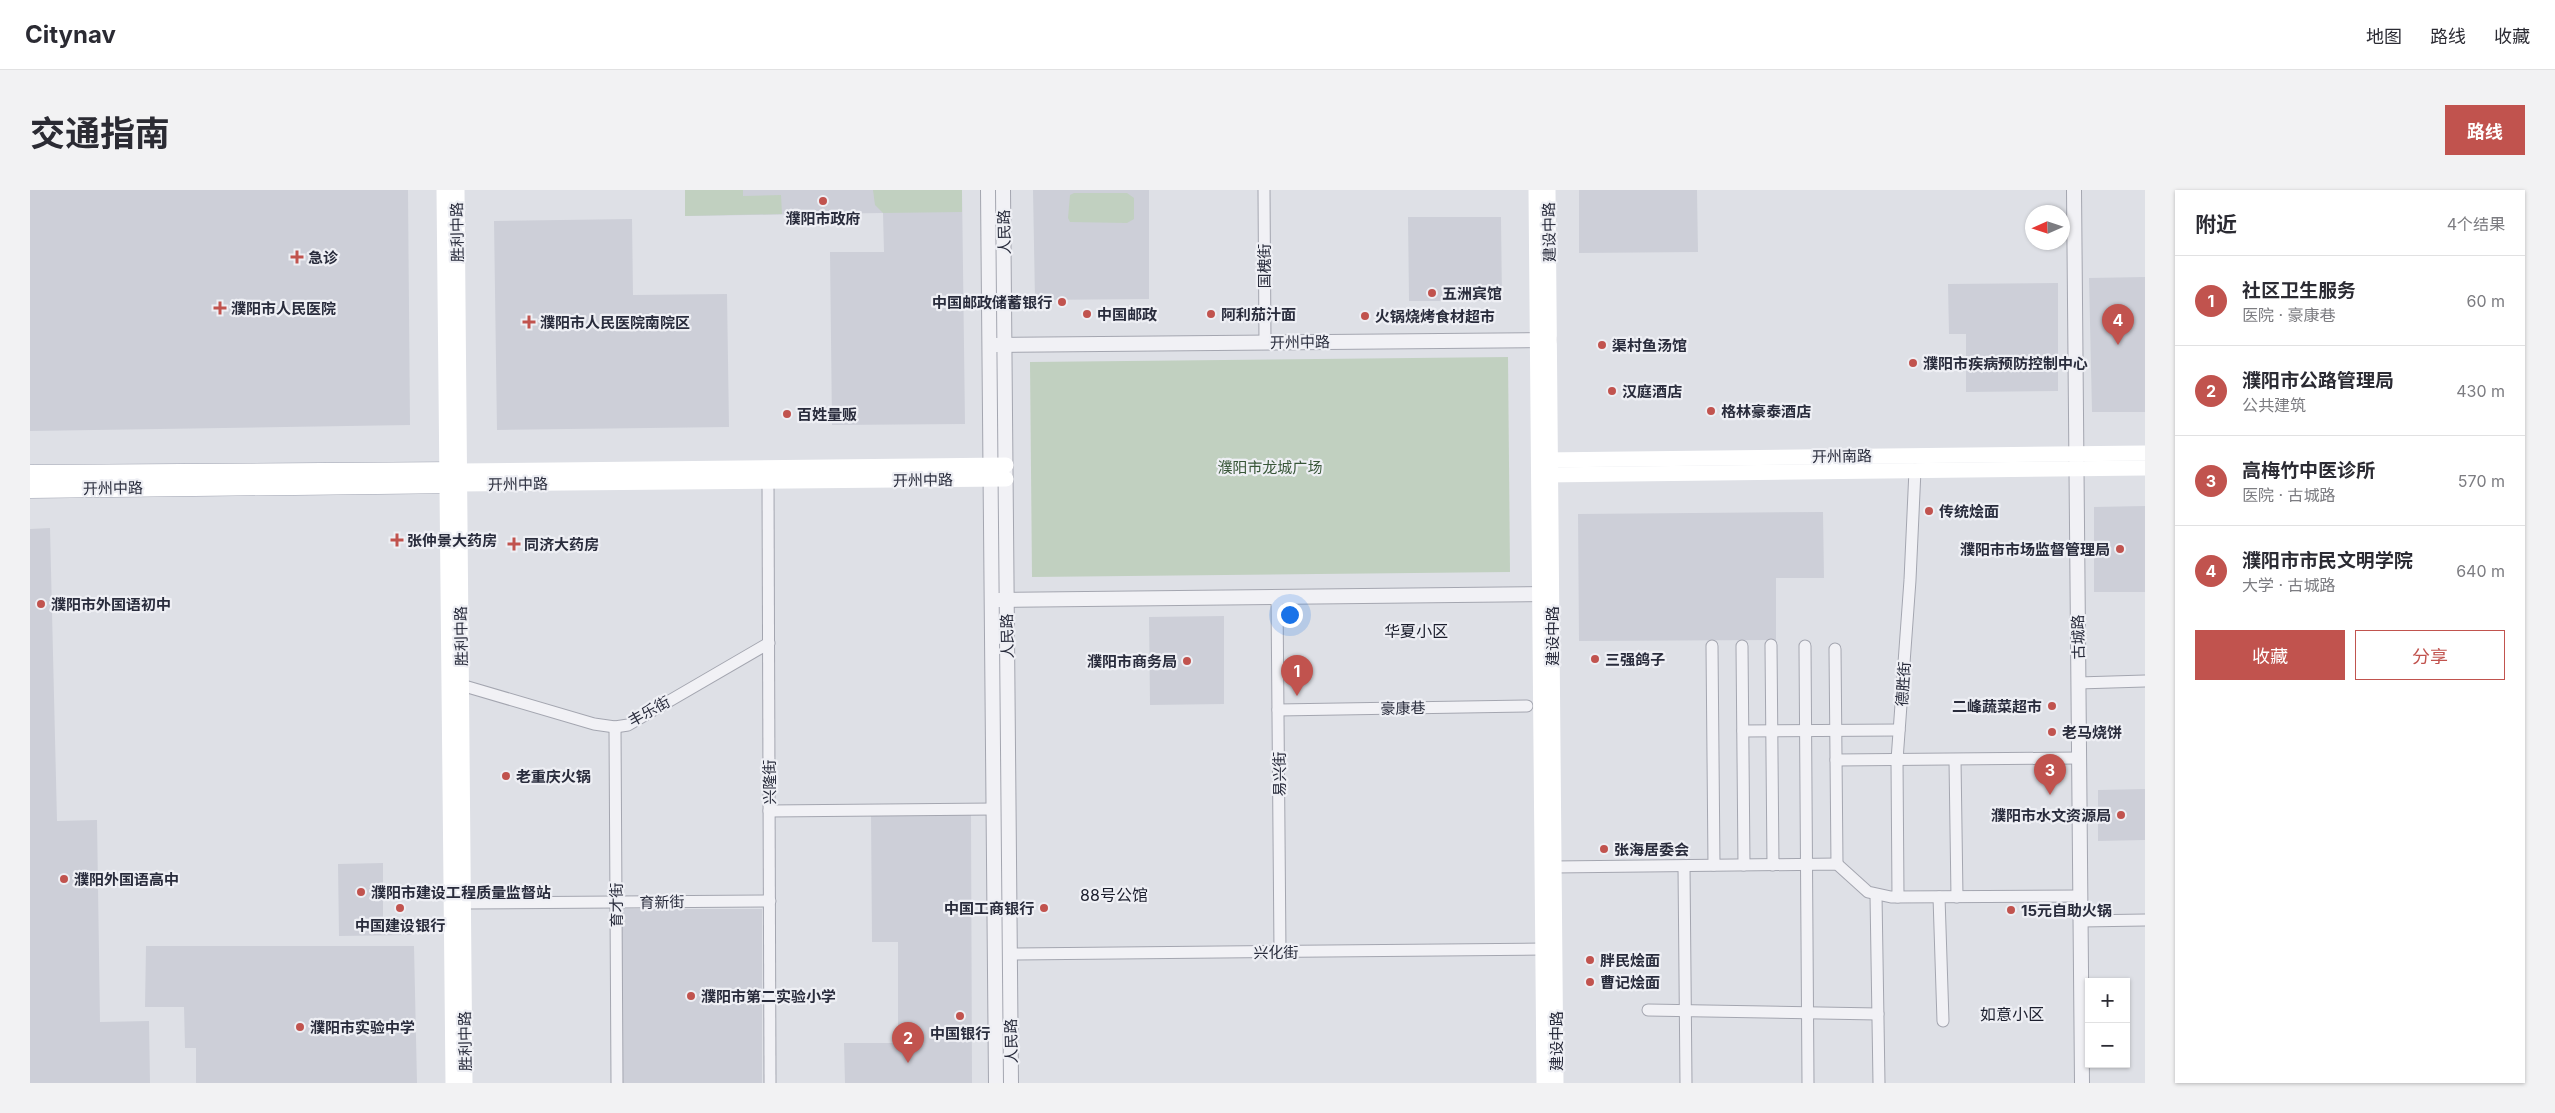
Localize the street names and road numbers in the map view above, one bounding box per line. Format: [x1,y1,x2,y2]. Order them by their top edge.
street label: 胜利中路 [447,202,467,262]
street label: 建设中路 [1539,202,1559,262]
street label: 人民路 [994,209,1014,255]
street label: 国槐街 [1255,243,1274,289]
street label: 开州中路 [1270,332,1330,352]
street label: 开州南路 [1812,446,1872,466]
street label: 开州中路 [893,470,953,490]
street label: 开州中路 [488,474,548,494]
street label: 开州中路 [83,478,143,498]
street label: 胜利中路 [451,606,471,666]
street label: 建设中路 [1543,606,1562,666]
street label: 人民路 [997,613,1017,659]
street label: 古城路 [2068,614,2088,660]
street label: 德胜街 [1892,661,1914,707]
street label: 丰乐街 [625,692,673,730]
street label: 豪康巷 [1380,698,1426,718]
street label: 易兴街 [1270,751,1289,797]
street label: 兴隆街 [760,759,779,805]
street label: 育才街 [607,882,626,928]
street label: 育新街 [639,892,685,912]
street label: 兴化街 [1253,943,1299,962]
street label: 胜利中路 [455,1011,475,1071]
street label: 建设中路 [1547,1011,1566,1071]
street label: 人民路 [1001,1018,1021,1064]

